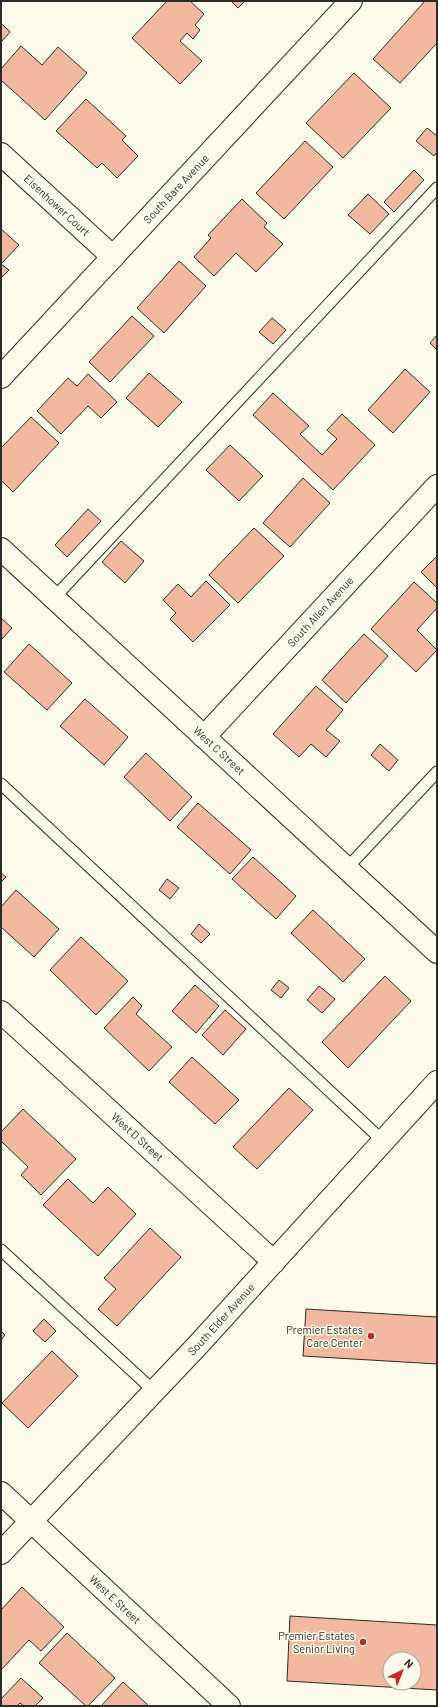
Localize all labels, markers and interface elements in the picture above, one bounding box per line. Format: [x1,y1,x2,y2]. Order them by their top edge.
street label: South Bare Avenue [140,151,211,226]
street label: Eisenhower Court [22,172,93,239]
street label: South Allen Avenue [284,573,356,649]
street label: West C Street [191,723,248,777]
street label: West D Street [109,1110,166,1163]
street label: South Elder Avenue [185,1280,257,1358]
place label: Premier Estates Care Center [286,1323,363,1349]
marker: Premier Estates Care Center [366,1331,376,1341]
street label: West E Street [87,1572,144,1626]
place label: Premier Estates Senior Living [278,1629,355,1655]
marker: Premier Estates Senior Living [358,1637,368,1647]
north arrow [382,1651,422,1691]
text: N [402,1656,416,1671]

